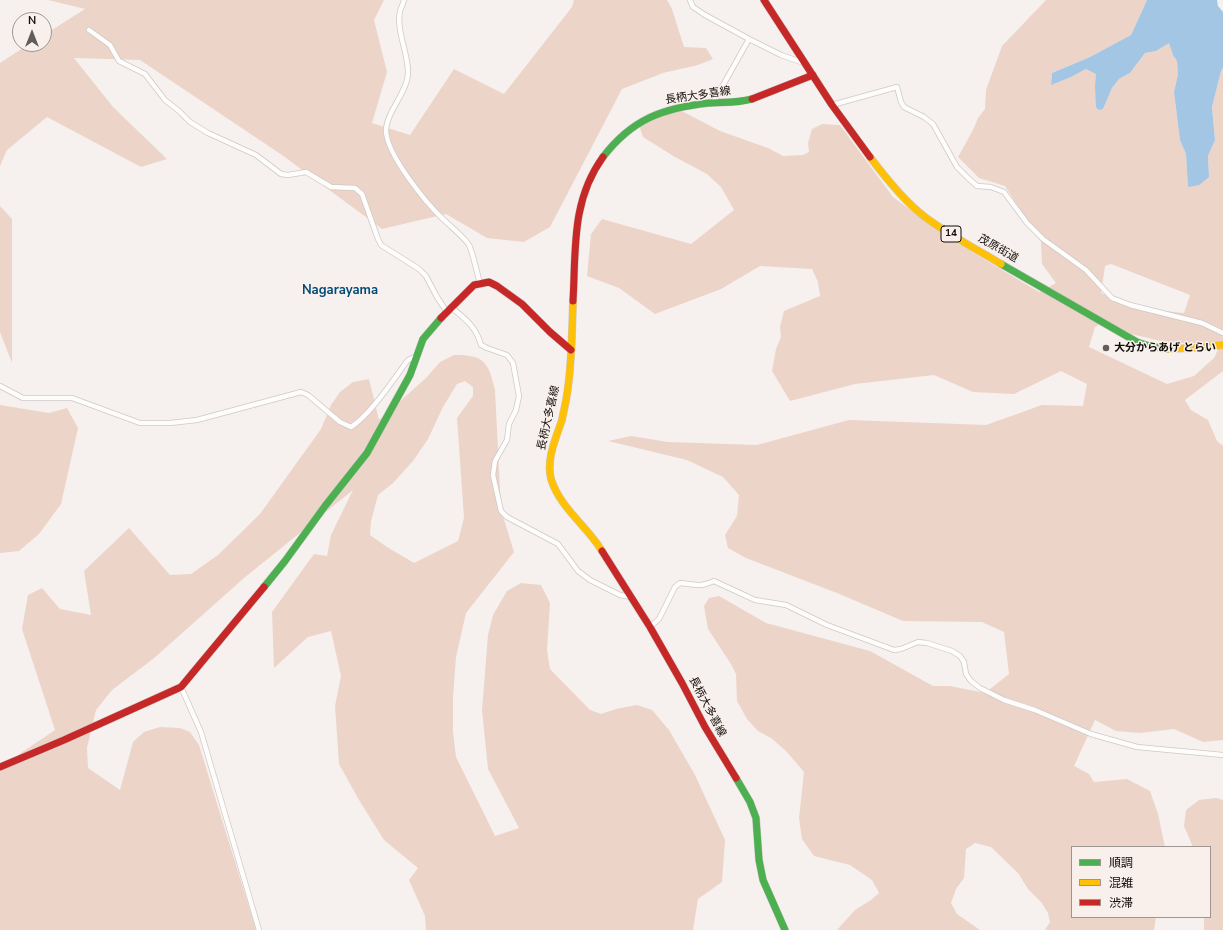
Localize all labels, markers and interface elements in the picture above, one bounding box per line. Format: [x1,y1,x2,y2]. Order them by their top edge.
north arrow [12,12,52,52]
text: N [28,13,36,28]
street label: 長柄大多喜線 [664,85,732,107]
road number: 14 [941,226,961,242]
street label: 茂原街道 [976,232,1020,266]
district label: Nagarayama [302,283,378,299]
place label: 大分からあげ とらい [1114,341,1216,355]
marker: 大分からあげ とらい [1101,343,1111,353]
street label: 長柄大多喜線 [535,384,563,452]
street label: 長柄大多喜線 [686,675,728,739]
legend [1071,846,1211,918]
text: 順調 [1109,855,1133,871]
text: 混雑 [1109,875,1133,891]
text: 渋滞 [1109,895,1133,911]

